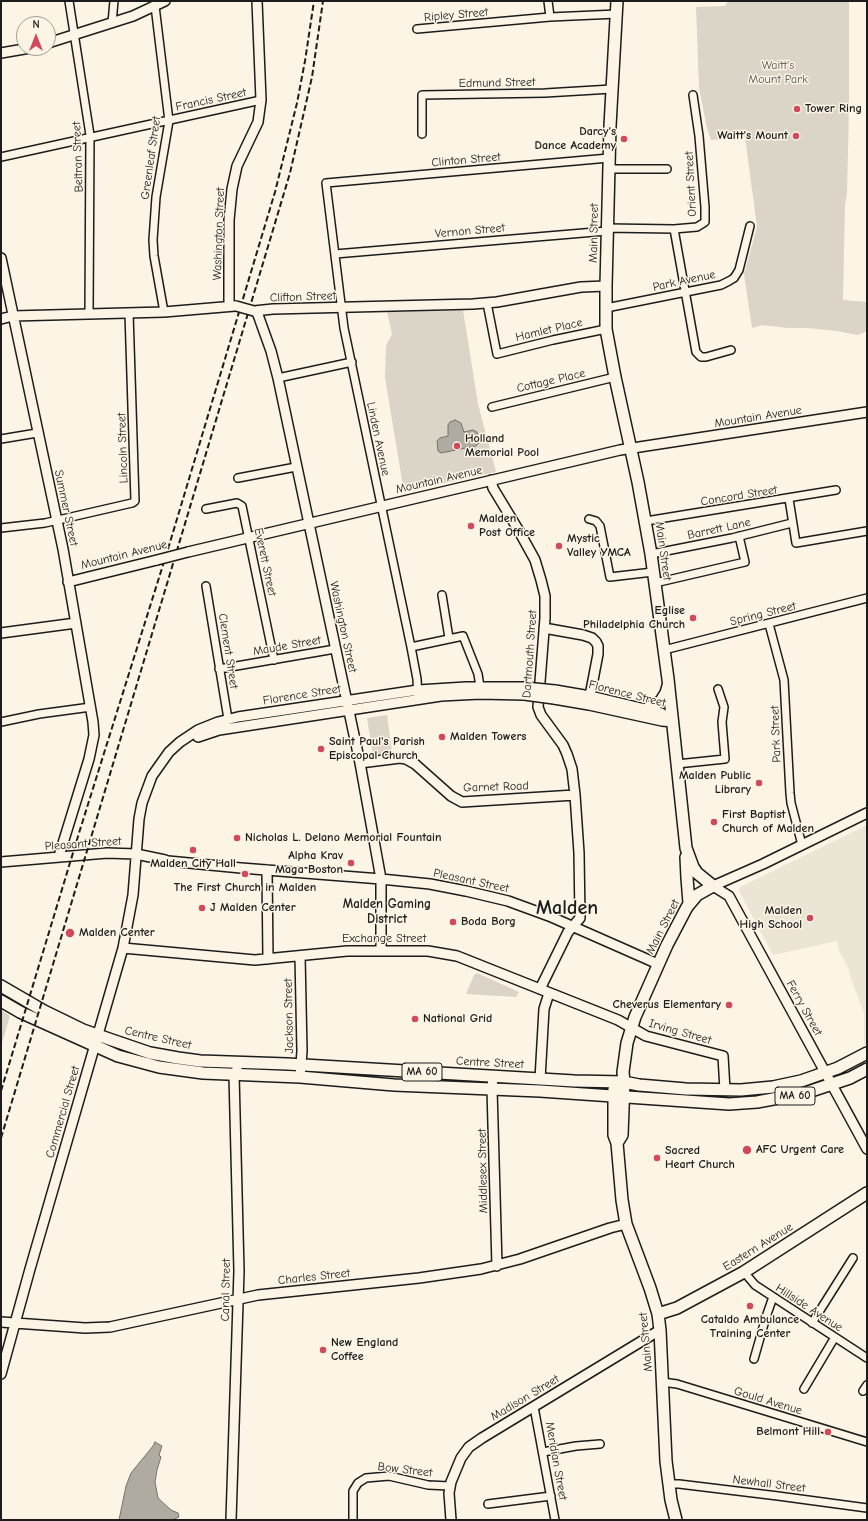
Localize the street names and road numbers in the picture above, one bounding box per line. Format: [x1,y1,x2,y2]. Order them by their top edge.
street label: Ripley Street [423,5,489,25]
street label: Edmund Street [459,75,535,91]
street label: Francis Street [174,85,248,115]
street label: Greenleaf Street [138,115,164,201]
street label: Beltran Street [70,121,86,193]
street label: Clinton Street [431,150,501,170]
street label: Orient Street [682,151,700,217]
street label: Washington Street [210,187,228,281]
street label: Main Street [586,203,602,263]
street label: Vernon Street [434,221,506,241]
street label: Park Avenue [651,267,717,295]
street label: Clifton Street [270,289,336,305]
street label: Hamlet Place [514,315,584,345]
street label: Cottage Place [515,366,587,396]
street label: Linden Avenue [363,401,393,477]
street label: Mountain Avenue [713,403,803,431]
street label: Lincoln Street [115,412,131,484]
street label: Mountain Avenue [394,463,484,497]
street label: Summer Street [51,469,81,547]
street label: Concord Street [700,483,778,509]
street label: Barrett Lane [686,515,752,543]
street label: Main Street [652,520,674,582]
street label: Everett Street [251,527,279,597]
street label: Mountain Avenue [79,537,169,573]
street label: Washington Street [326,580,360,674]
street label: Spring Street [728,599,798,629]
street label: Dartmouth Street [520,609,540,699]
street label: Clement Street [215,612,241,690]
street label: Maude Street [252,633,322,659]
street label: Florence Street [587,677,667,711]
street label: Florence Street [262,682,342,708]
street label: Park Street [768,705,784,763]
street label: Garnet Road [463,779,529,795]
street label: Pleasant Street [44,834,122,854]
street label: Pleasant Street [432,866,510,896]
street label: Main Street [643,897,683,957]
street label: Exchange Street [342,932,426,946]
street label: Jackson Street [281,978,297,1054]
street label: Ferry Street [783,978,825,1038]
street label: Irving Street [647,1016,713,1048]
street label: Centre Street [123,1023,193,1053]
street label: Centre Street [456,1054,524,1072]
road number: MA 60 [402,1063,442,1081]
street label: Commercial Street [43,1064,83,1160]
road number: MA 60 [775,1087,815,1105]
street label: Middlesex Street [475,1128,491,1214]
street label: Eastern Avenue [720,1220,796,1274]
street label: Canal Street [218,1258,234,1322]
street label: Charles Street [277,1266,351,1288]
street label: Hillside Avenue [773,1281,845,1335]
street label: Main Street [636,1312,656,1372]
street label: Madison Street [488,1372,562,1424]
street label: Gould Avenue [732,1384,804,1418]
street label: Meridian Street [542,1421,570,1501]
street label: Bow Street [377,1460,433,1480]
street label: Newhall Street [732,1472,806,1496]

